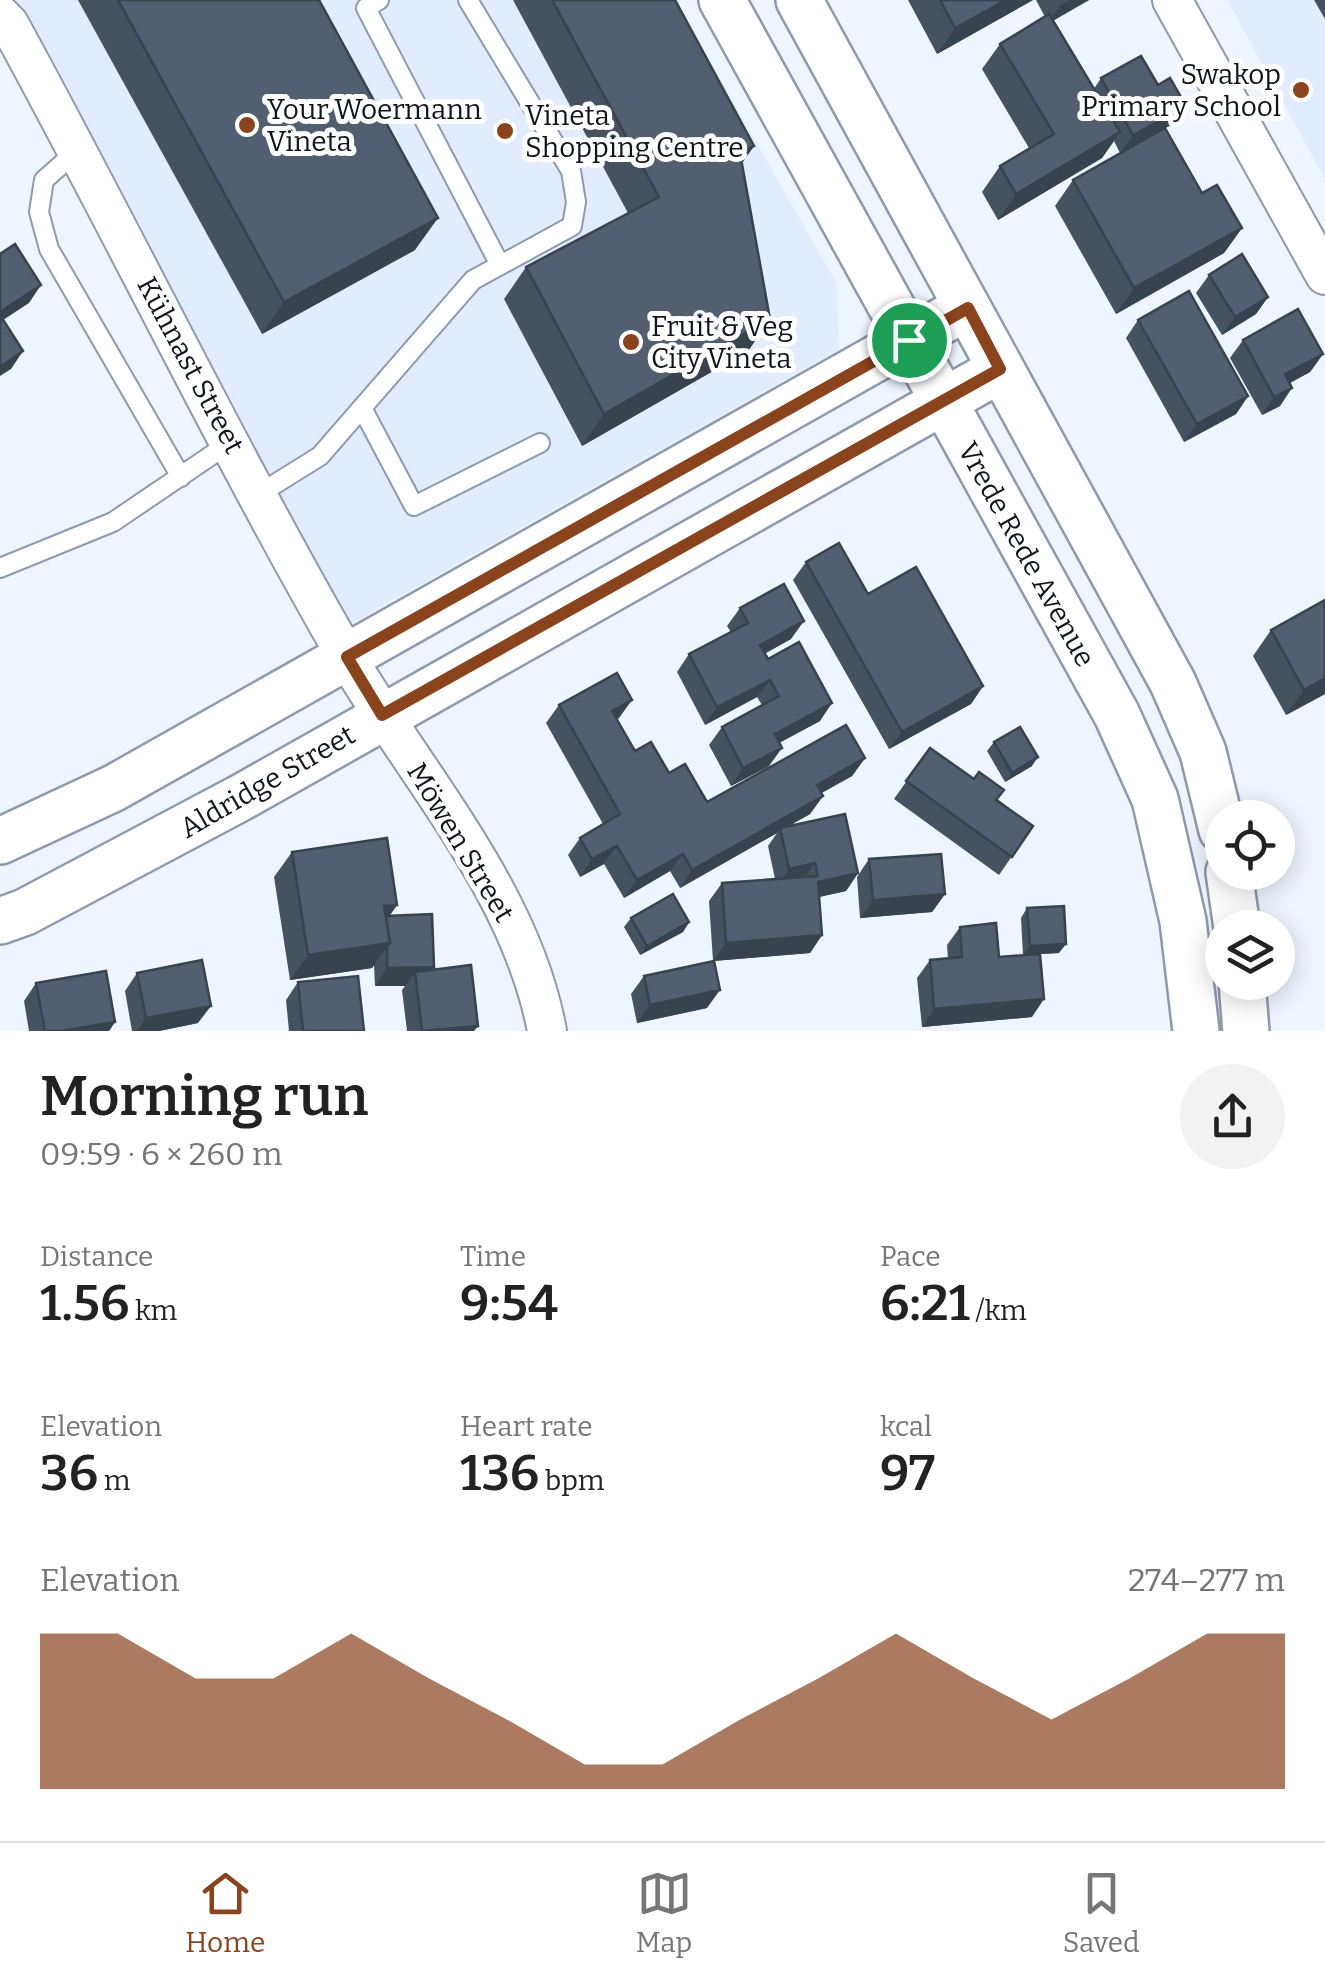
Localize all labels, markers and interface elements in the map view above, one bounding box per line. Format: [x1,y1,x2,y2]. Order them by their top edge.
place label: Swakop Primary School [1081,58,1281,123]
marker: Swakop Primary School [1290,79,1312,101]
place label: Your Woermann Vineta [267,93,482,158]
place label: Vineta Shopping Centre [525,99,744,164]
marker: Your Woermann Vineta [236,114,258,136]
marker: Vineta Shopping Centre [494,120,516,142]
street label: Kühnast Street [130,271,251,459]
pin [867,298,952,383]
place label: Fruit & Veg City Vineta [651,310,793,375]
icon: arrive [882,313,937,368]
marker: Fruit & Veg City Vineta [620,331,642,353]
street label: Vrede Rede Avenue [951,436,1102,672]
street label: Aldridge Street [174,718,361,845]
street label: Möwen Street [400,757,521,928]
map controls [1205,800,1295,1000]
button: locate [1205,800,1295,890]
button: layers [1205,910,1295,1000]
text: Morning run [40,1064,368,1130]
button: share [1180,1064,1285,1169]
text: 09:59 · 6 × 260 m [40,1135,283,1173]
text: Distance [40,1240,153,1273]
text: Time [460,1240,526,1273]
text: Pace [880,1240,940,1273]
text: 1.56 [40,1273,129,1333]
text: 9:54 [460,1273,558,1333]
text: 6:21 [880,1273,970,1333]
text: km [129,1294,177,1327]
text: /km [970,1294,1027,1327]
text: Elevation [40,1410,162,1443]
text: Heart rate [460,1410,592,1443]
text: kcal [880,1410,932,1443]
text: 36 [40,1443,98,1503]
text: 136 [460,1443,539,1503]
text: 97 [880,1443,935,1503]
text: m [98,1464,131,1497]
text: bpm [539,1464,605,1497]
text: Elevation [40,1561,180,1599]
text: 274–277 m [1128,1561,1285,1599]
tab: Home [185,1866,265,1959]
tab: Map [636,1866,692,1959]
tab: Saved [1063,1866,1140,1959]

